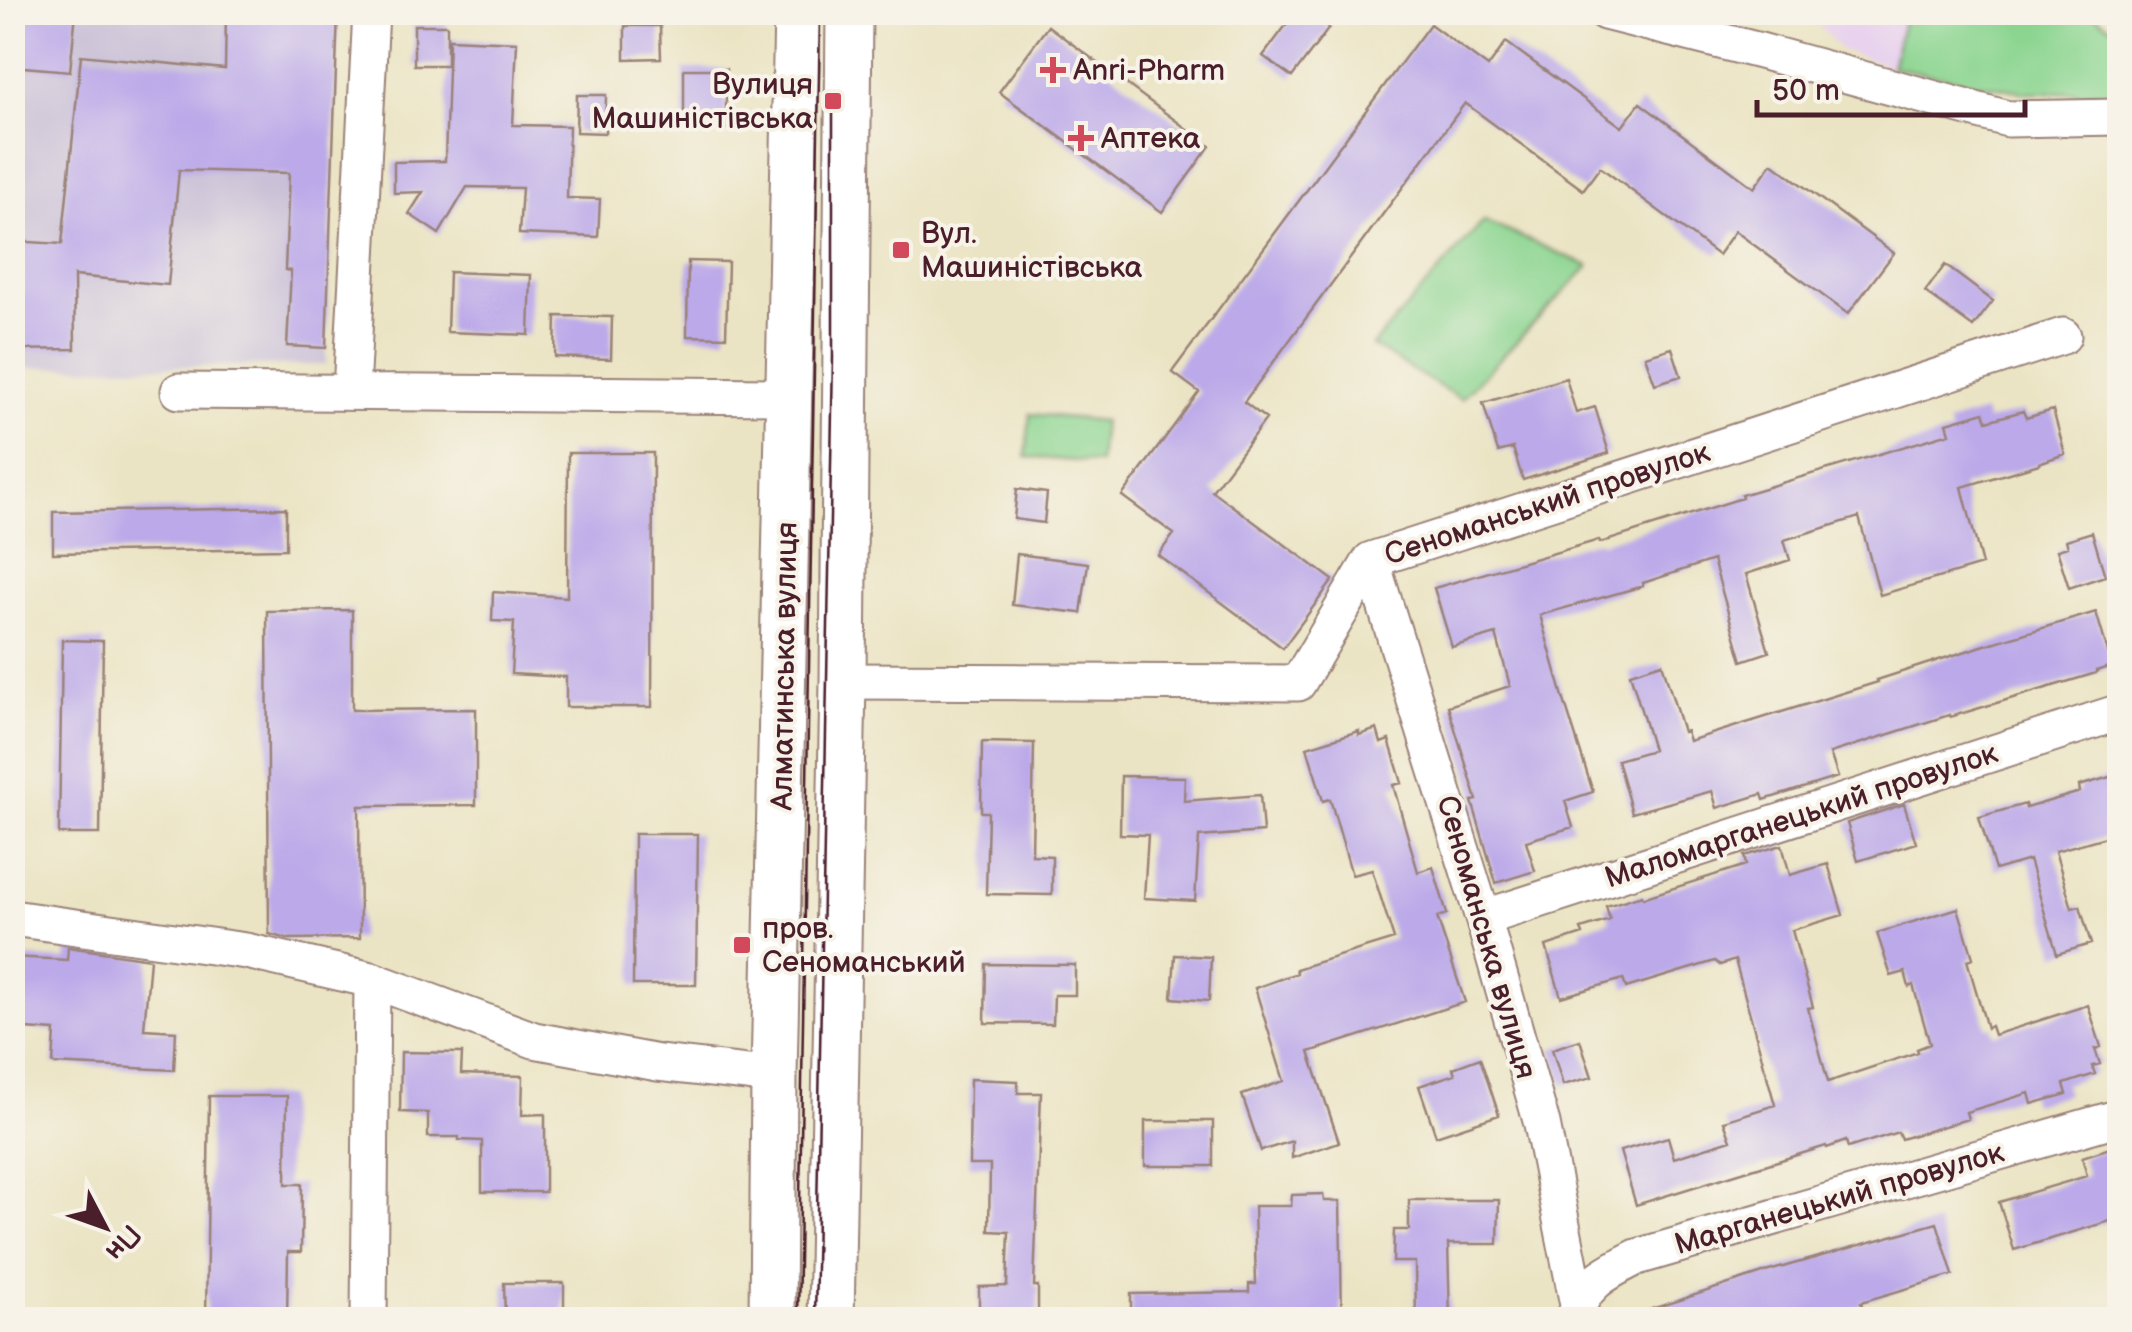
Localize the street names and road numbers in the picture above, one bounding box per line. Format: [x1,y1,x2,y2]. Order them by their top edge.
street label: Сеноманський провулок [1380,434,1714,574]
street label: Алматинська вулиця [764,521,806,812]
street label: Маломарганецький провулок [1600,735,2002,897]
street label: Сеноманська вулиця [1428,792,1544,1083]
street label: Марганецький провулок [1671,1135,2008,1263]

